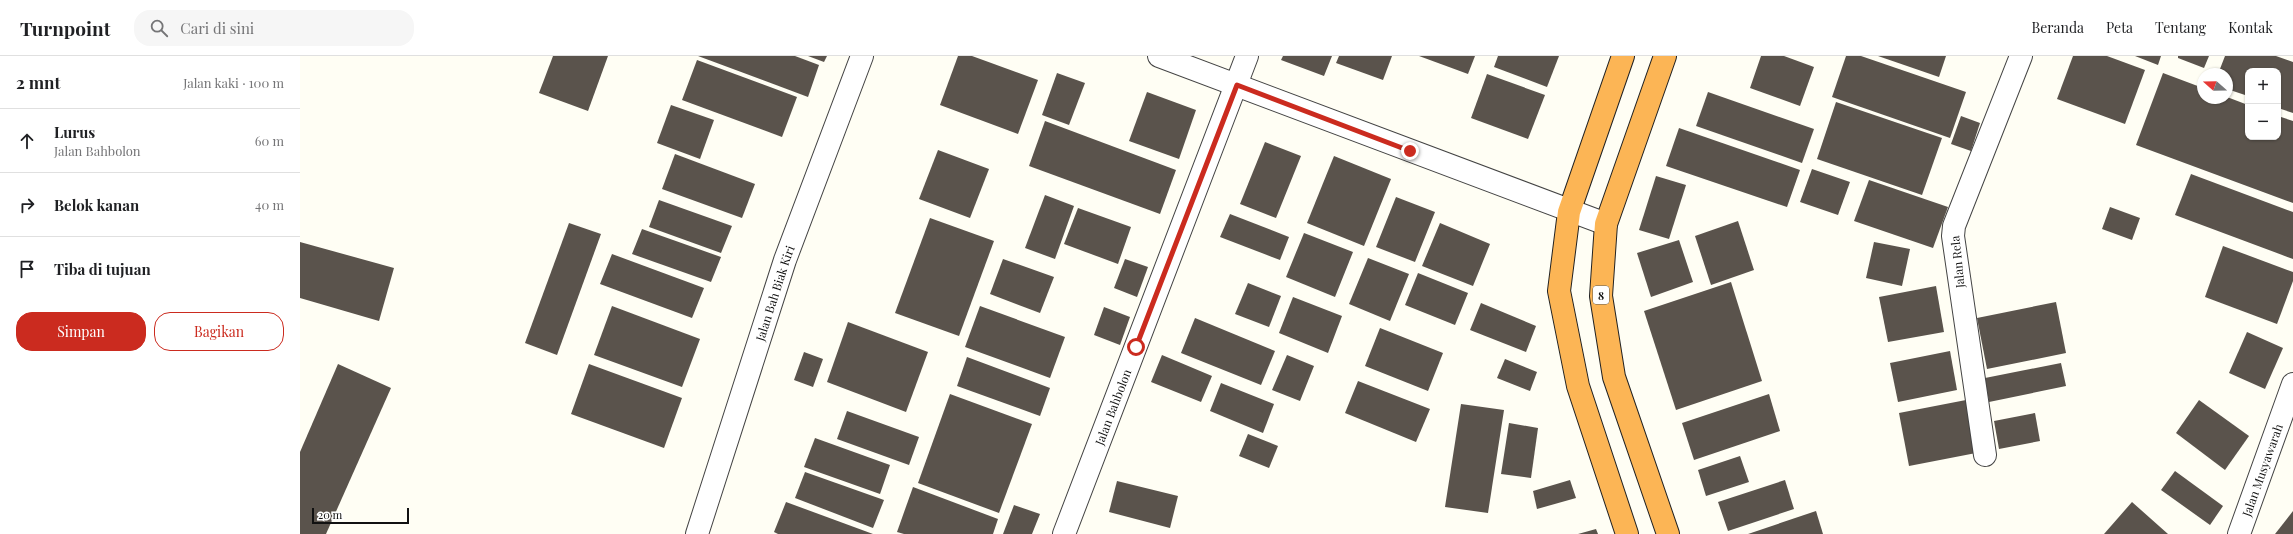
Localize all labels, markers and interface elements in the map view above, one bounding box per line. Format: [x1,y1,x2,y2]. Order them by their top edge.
search box [134,10,414,46]
text: Turnpoint [20,15,110,41]
icon: search [148,17,170,39]
text: Cari di sini [180,18,254,38]
text: Beranda [2032,18,2084,37]
text: Peta [2106,18,2133,37]
text: Tentang [2155,18,2206,37]
text: Kontak [2228,18,2273,37]
north arrow [2197,68,2233,104]
map controls [2245,68,2281,140]
button: + [2245,68,2281,104]
text: 2 mnt [16,71,61,93]
text: Jalan kaki · 100 m [183,74,284,91]
button: − [2245,104,2281,140]
text: Lurus [54,122,95,142]
icon: ahead [16,130,38,152]
text: 60 m [255,132,284,149]
text: Jalan Bahbolon [54,142,141,159]
route end [1401,142,1419,160]
icon: right [16,194,38,216]
text: Belok kanan [54,195,139,215]
text: 40 m [255,196,284,213]
street label: Jalan Rela [1946,235,1968,290]
street label: Jalan Bah Biak Kiri [751,243,798,344]
icon: arrive [16,258,38,280]
text: Tiba di tujuan [54,259,151,279]
road number: 8 [1593,286,1609,304]
button: Simpan [16,312,146,351]
button: Bagikan [154,312,284,351]
route start [1127,338,1145,356]
street label: Jalan Bahbolon [1090,367,1134,448]
street label: Jalan Musyawarah [2238,422,2286,519]
scale bar [312,506,409,525]
text: 20 m [318,507,342,522]

